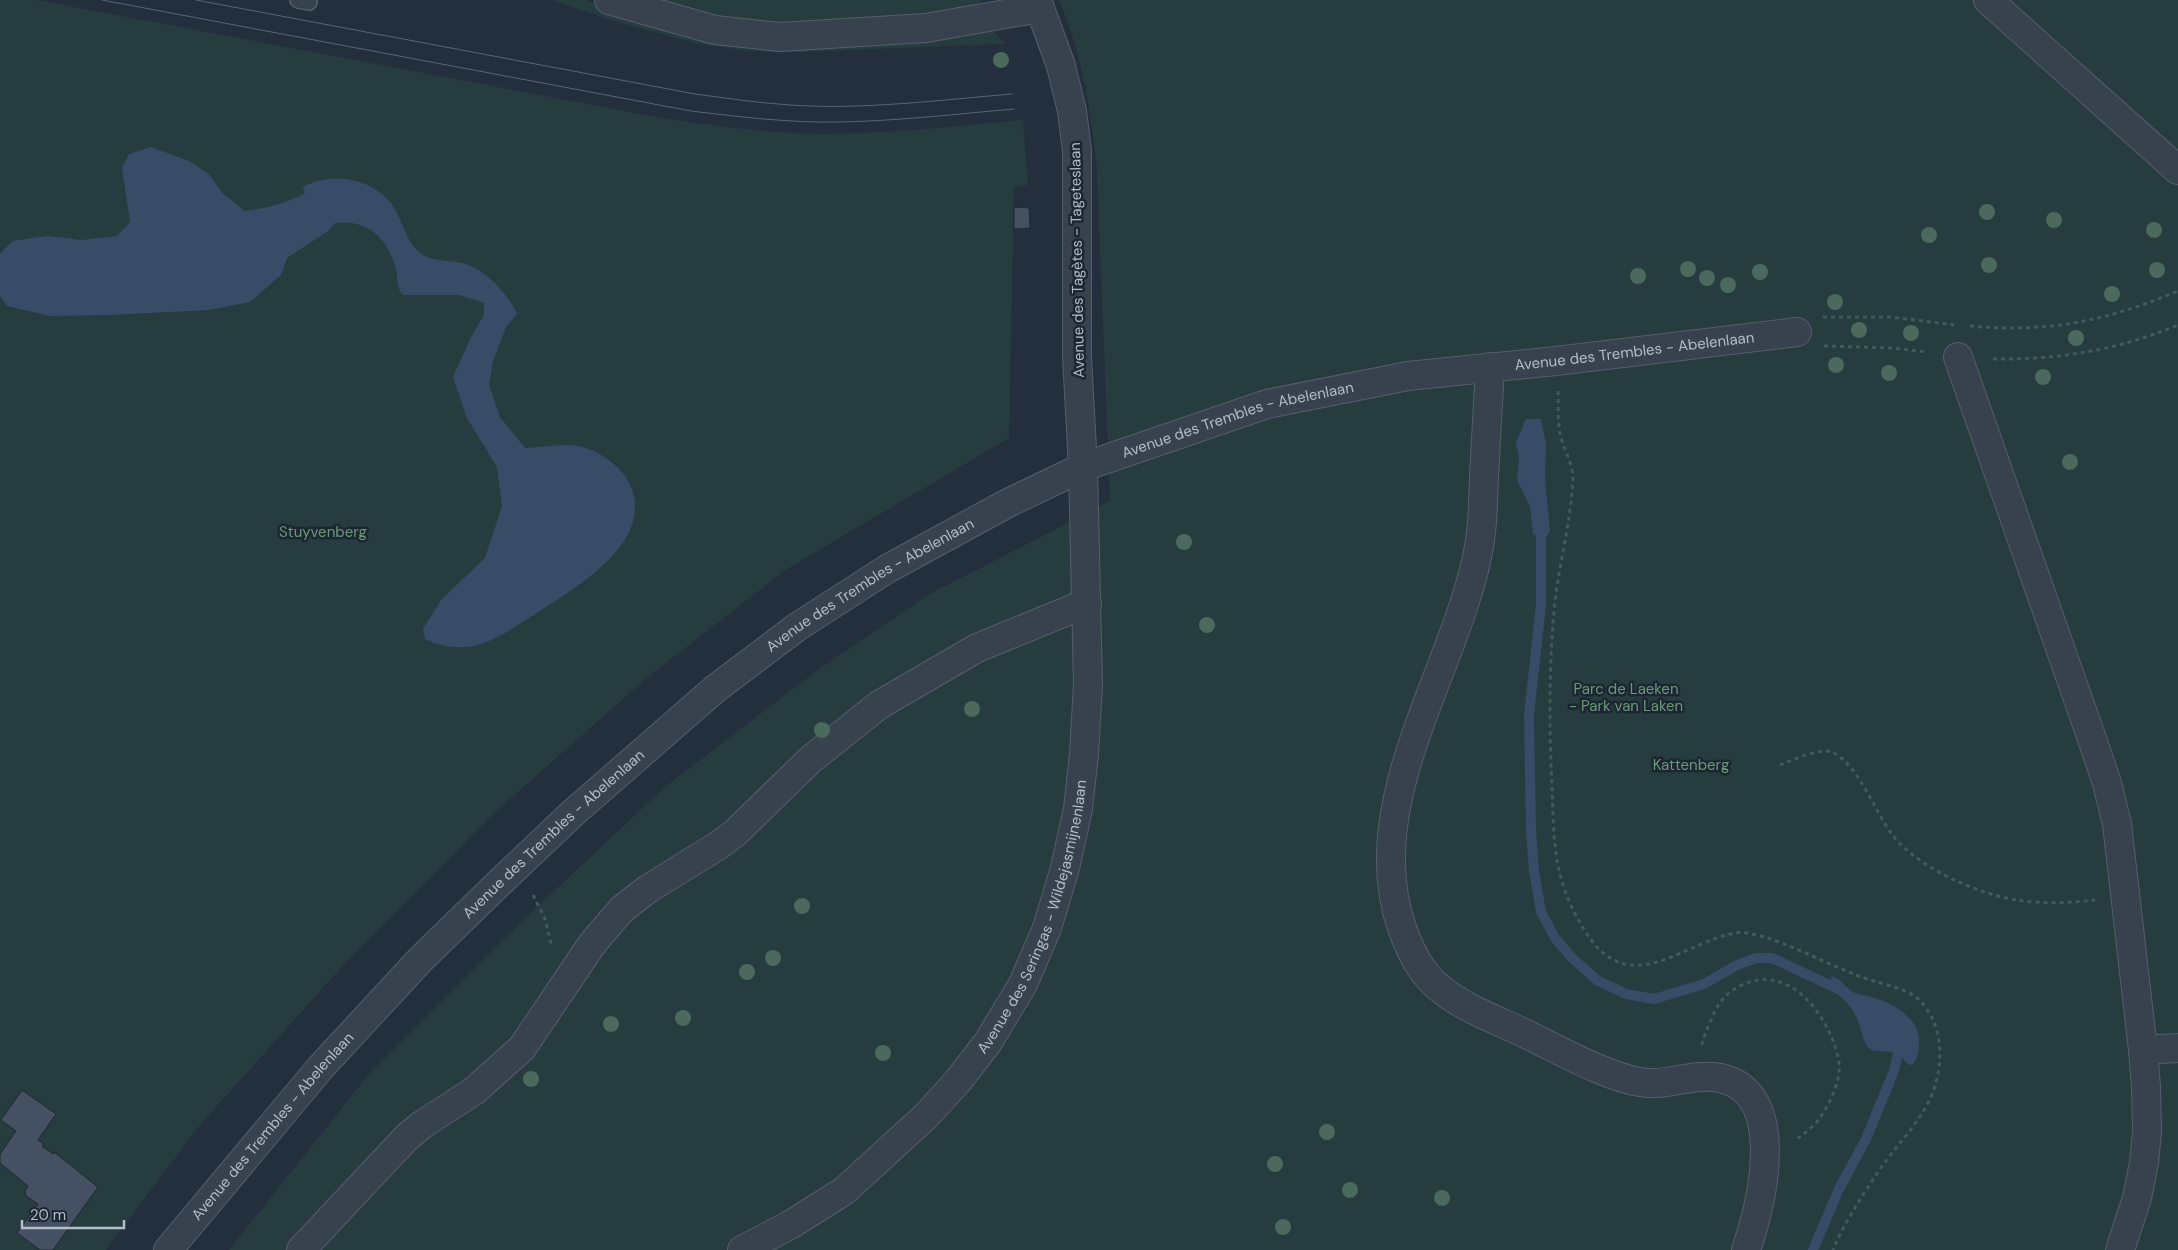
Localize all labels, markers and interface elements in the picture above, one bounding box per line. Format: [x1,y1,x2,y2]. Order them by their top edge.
street label: Avenue des Tagètes - Tageteslaan [1065,142,1089,378]
street label: Avenue des Trembles - Abelenlaan [1514,327,1755,375]
street label: Avenue des Trembles - Abelenlaan [1119,377,1355,463]
street label: Avenue des Trembles - Abelenlaan [762,513,977,657]
park label: Stuyvenberg [279,522,367,542]
park label: Parc de Laeken - Park van Laken [1569,679,1683,716]
street label: Avenue des Trembles - Abelenlaan [458,745,649,923]
park label: Kattenberg [1653,755,1729,775]
street label: Avenue des Seringas - Wildejasmijnenlaan [973,779,1091,1058]
street label: Avenue des Trembles - Abelenlaan [187,1028,358,1225]
scale bar [22,1198,125,1230]
text: 20 m [30,1205,66,1225]

